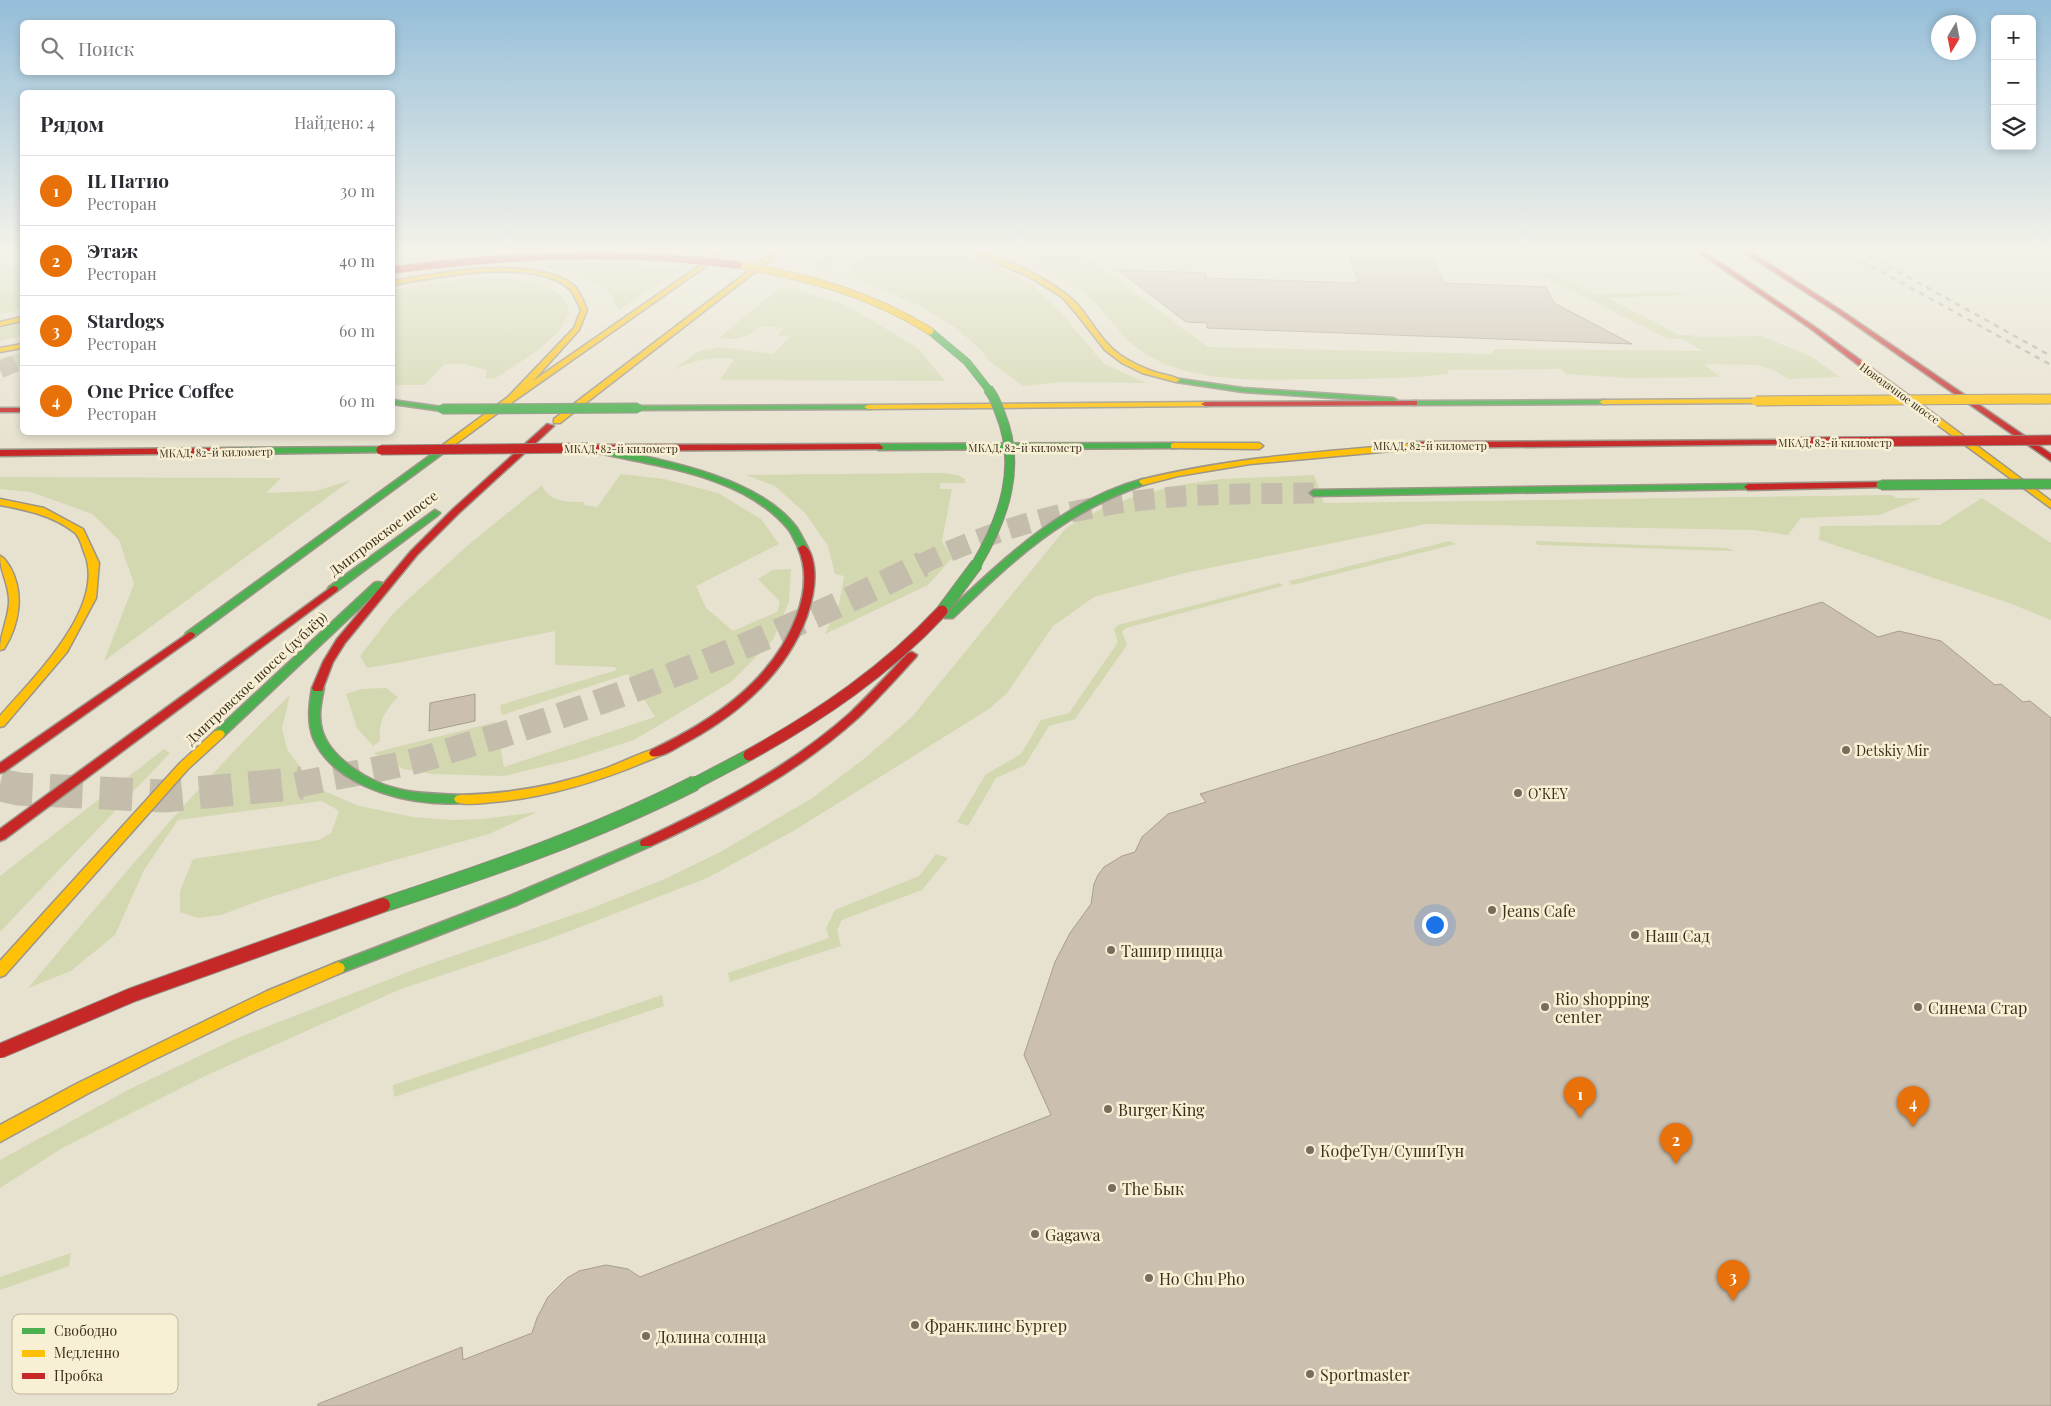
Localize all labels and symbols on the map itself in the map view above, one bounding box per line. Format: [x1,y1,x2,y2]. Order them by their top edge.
north arrow [1931,15,1976,60]
street label: Новодачное шоссе [1857,359,1943,427]
street label: МКАД, 82-й километр [1778,435,1892,450]
street label: МКАД, 82-й километр [1373,438,1487,453]
street label: МКАД, 82-й километр [968,440,1082,455]
street label: МКАД, 82-й километр [564,441,678,456]
street label: МКАД, 82-й километр [159,444,273,460]
street label: Дмитровское шоссе [325,486,441,580]
street label: Дмитровское шоссе (дублёр) [181,607,331,749]
place label: Detskiy Mir [1856,741,1930,760]
marker: Detskiy Mir [1840,744,1852,756]
place label: O’KEY [1528,784,1568,803]
marker: O’KEY [1512,787,1524,799]
place label: Jeans Cafe [1501,900,1576,921]
marker: Jeans Cafe [1486,904,1498,916]
your location [1422,912,1448,938]
place label: Наш Сад [1645,925,1710,946]
marker: Наш Сад [1629,929,1641,941]
place label: Ташир пицца [1121,940,1223,961]
marker: Ташир пицца [1105,944,1117,956]
place label: Rio shopping center [1555,988,1650,1027]
place label: Синема Стар [1928,997,2027,1018]
marker: Rio shopping center [1539,1001,1551,1013]
marker: Синема Стар [1912,1001,1924,1013]
pin: 1 [1564,1077,1596,1118]
pin: 4 [1897,1086,1929,1127]
place label: Burger King [1118,1099,1205,1120]
marker: Burger King [1102,1103,1114,1115]
pin: 2 [1660,1123,1692,1164]
place label: КофеТун/СушиТун [1320,1140,1465,1161]
marker: КофеТун/СушиТун [1304,1144,1316,1156]
place label: The Бык [1122,1178,1184,1199]
marker: The Бык [1106,1182,1118,1194]
place label: Gagawa [1045,1224,1101,1245]
marker: Gagawa [1029,1228,1041,1240]
pin: 3 [1717,1260,1749,1301]
place label: Ho Chu Pho [1159,1268,1245,1289]
marker: Ho Chu Pho [1143,1272,1155,1284]
legend [12,1314,178,1394]
place label: Франклинс Бургер [925,1315,1067,1336]
marker: Франклинс Бургер [909,1319,921,1331]
text: Свободно [54,1321,118,1340]
place label: Долина солнца [656,1326,766,1347]
marker: Долина солнца [640,1330,652,1342]
text: Медленно [54,1343,120,1362]
place label: Sportmaster [1320,1364,1410,1385]
text: Пробка [54,1366,103,1385]
marker: Sportmaster [1304,1368,1316,1380]

